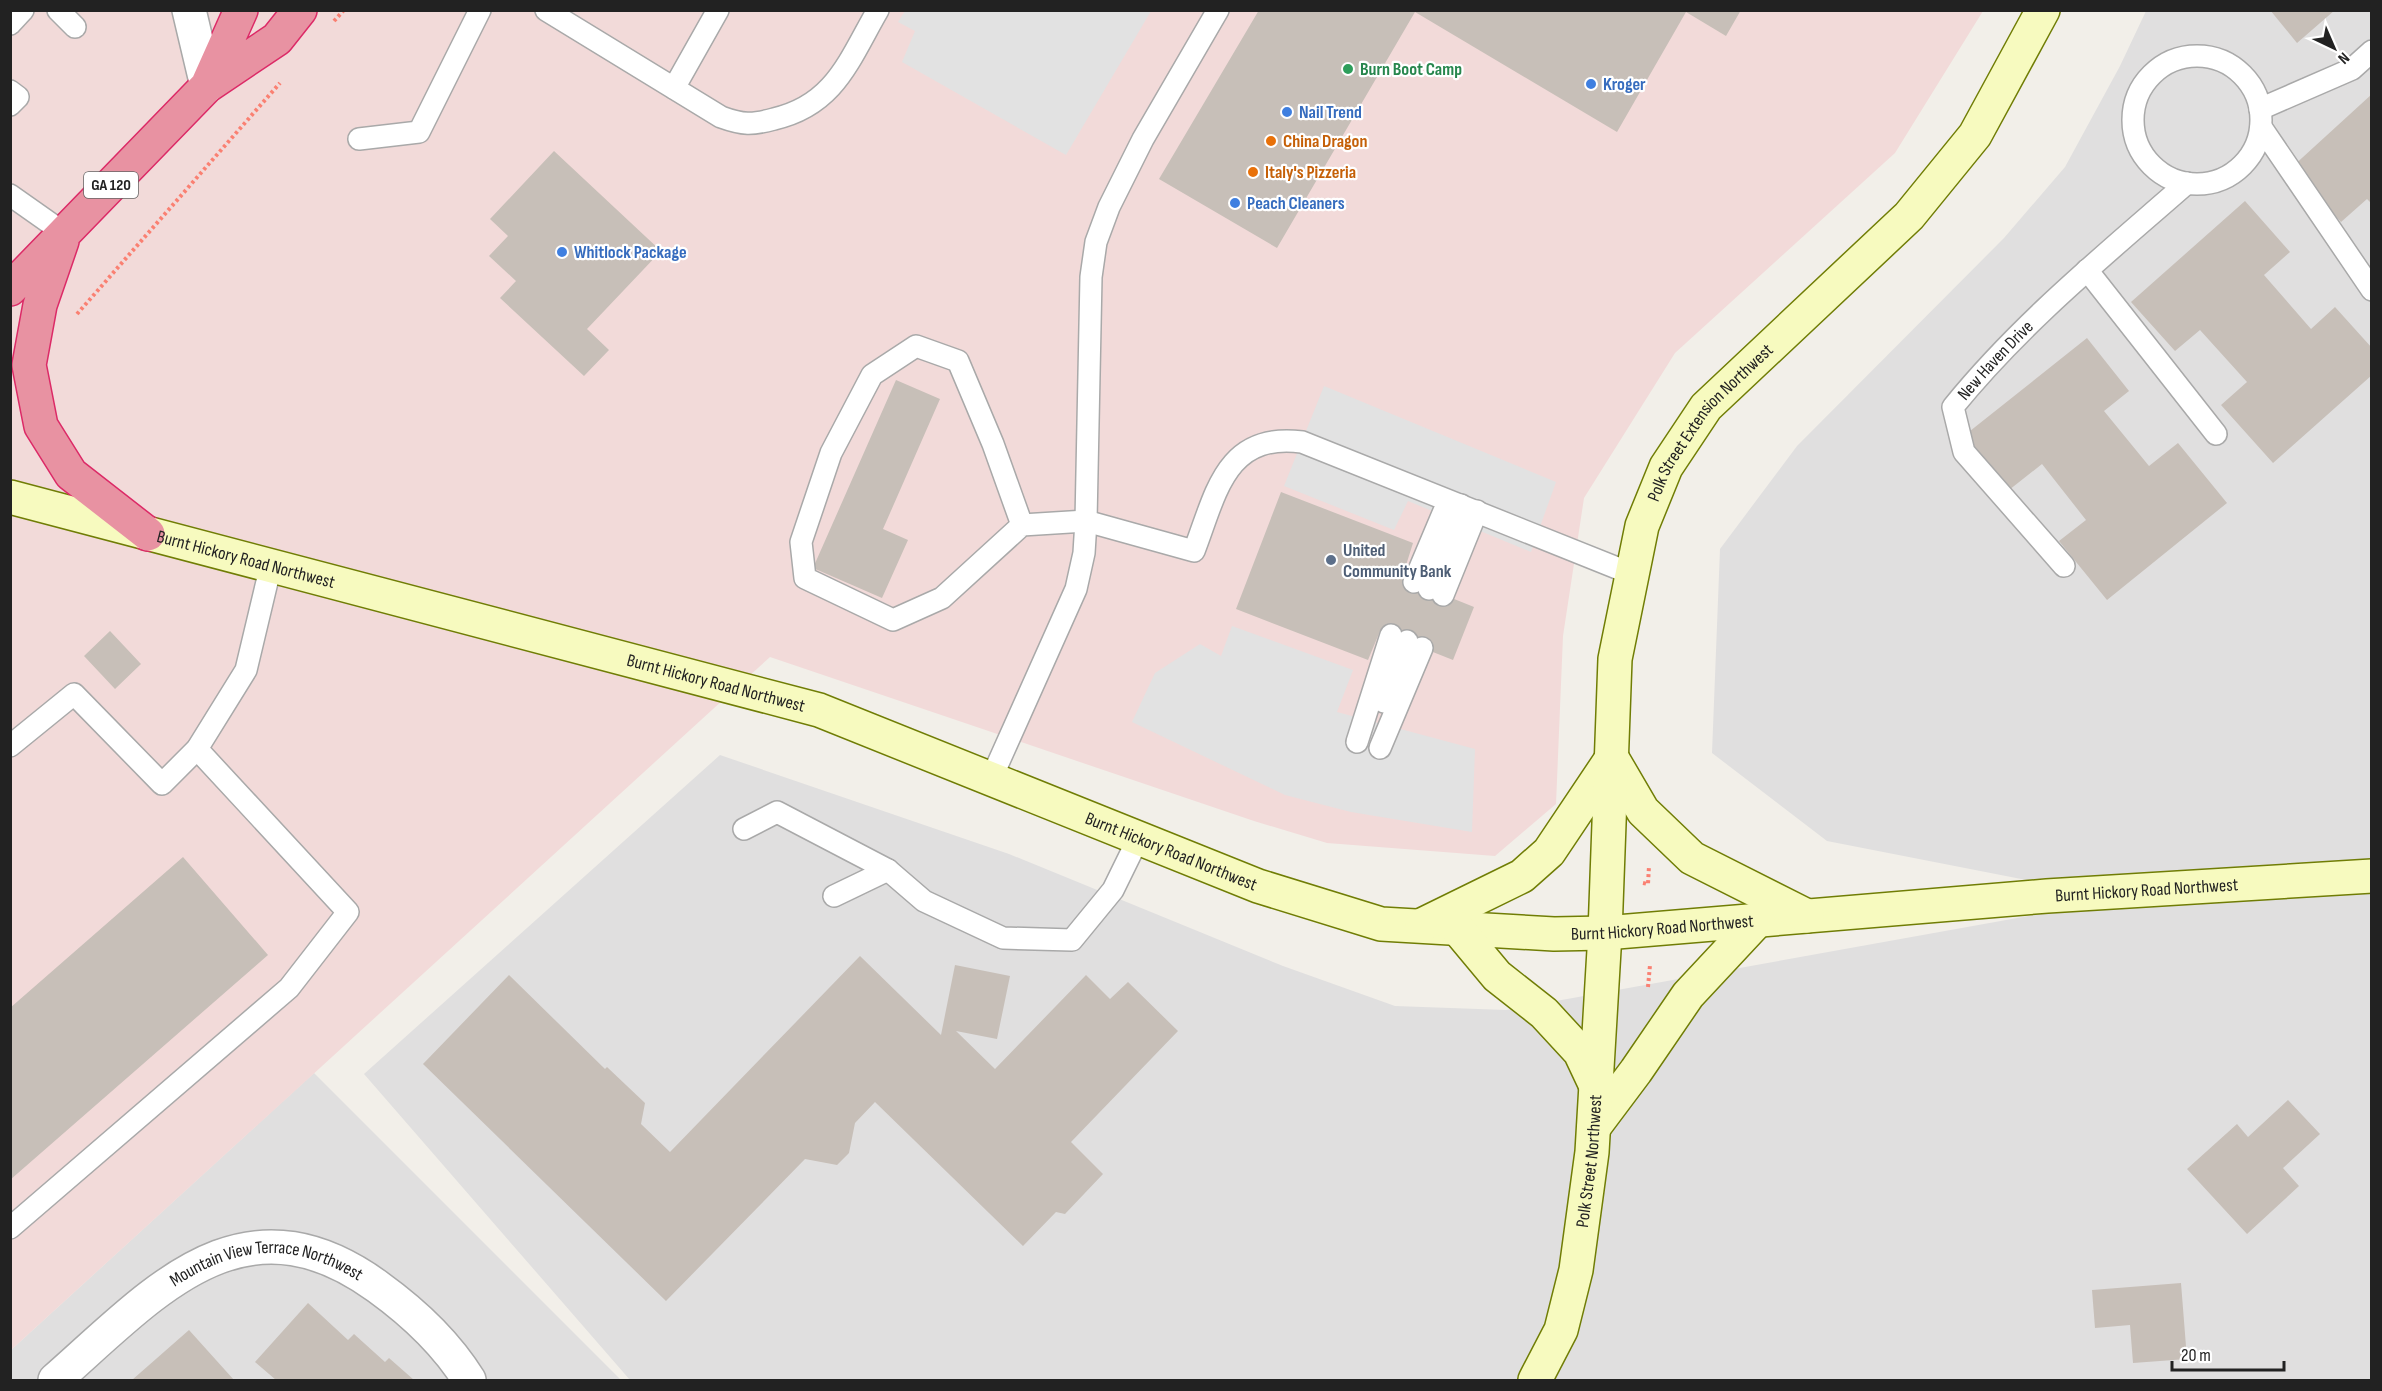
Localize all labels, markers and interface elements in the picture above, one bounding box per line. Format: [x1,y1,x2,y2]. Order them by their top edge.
north arrow [2304,18,2364,78]
text: N [2334,48,2353,68]
place label: Burn Boot Camp [1360,59,1462,80]
marker: Burn Boot Camp [1341,62,1355,76]
place label: Kroger [1603,74,1646,95]
marker: Kroger [1584,77,1598,91]
place label: Nail Trend [1299,102,1362,123]
marker: Nail Trend [1280,105,1294,119]
place label: China Dragon [1283,131,1367,152]
marker: China Dragon [1264,134,1278,148]
place label: Italy's Pizzeria [1265,162,1356,183]
marker: Italy's Pizzeria [1246,165,1260,179]
road number: GA 120 [84,172,138,198]
place label: Peach Cleaners [1247,193,1345,214]
marker: Peach Cleaners [1228,196,1242,210]
place label: Whitlock Package [574,242,687,263]
marker: Whitlock Package [555,245,569,259]
street label: New Haven Drive [1953,316,2037,404]
street label: Polk Street Extension Northwest [1643,339,1777,505]
street label: Burnt Hickory Road Northwest [155,526,338,593]
place label: United Community Bank [1343,540,1452,582]
marker: United Community Bank [1324,553,1338,567]
street label: Burnt Hickory Road Northwest [625,649,808,716]
street label: Burnt Hickory Road Northwest [1082,807,1261,895]
street label: Burnt Hickory Road Northwest [2055,874,2239,906]
street label: Burnt Hickory Road Northwest [1571,910,1755,944]
street label: Polk Street Northwest [1571,1093,1606,1229]
text: Mountain View Terrace Northwest [166,1236,367,1291]
street label: Mountain View Terrace Northwest [164,1269,368,1297]
scale bar [2172,1334,2284,1372]
text: 20 m [2181,1345,2211,1366]

